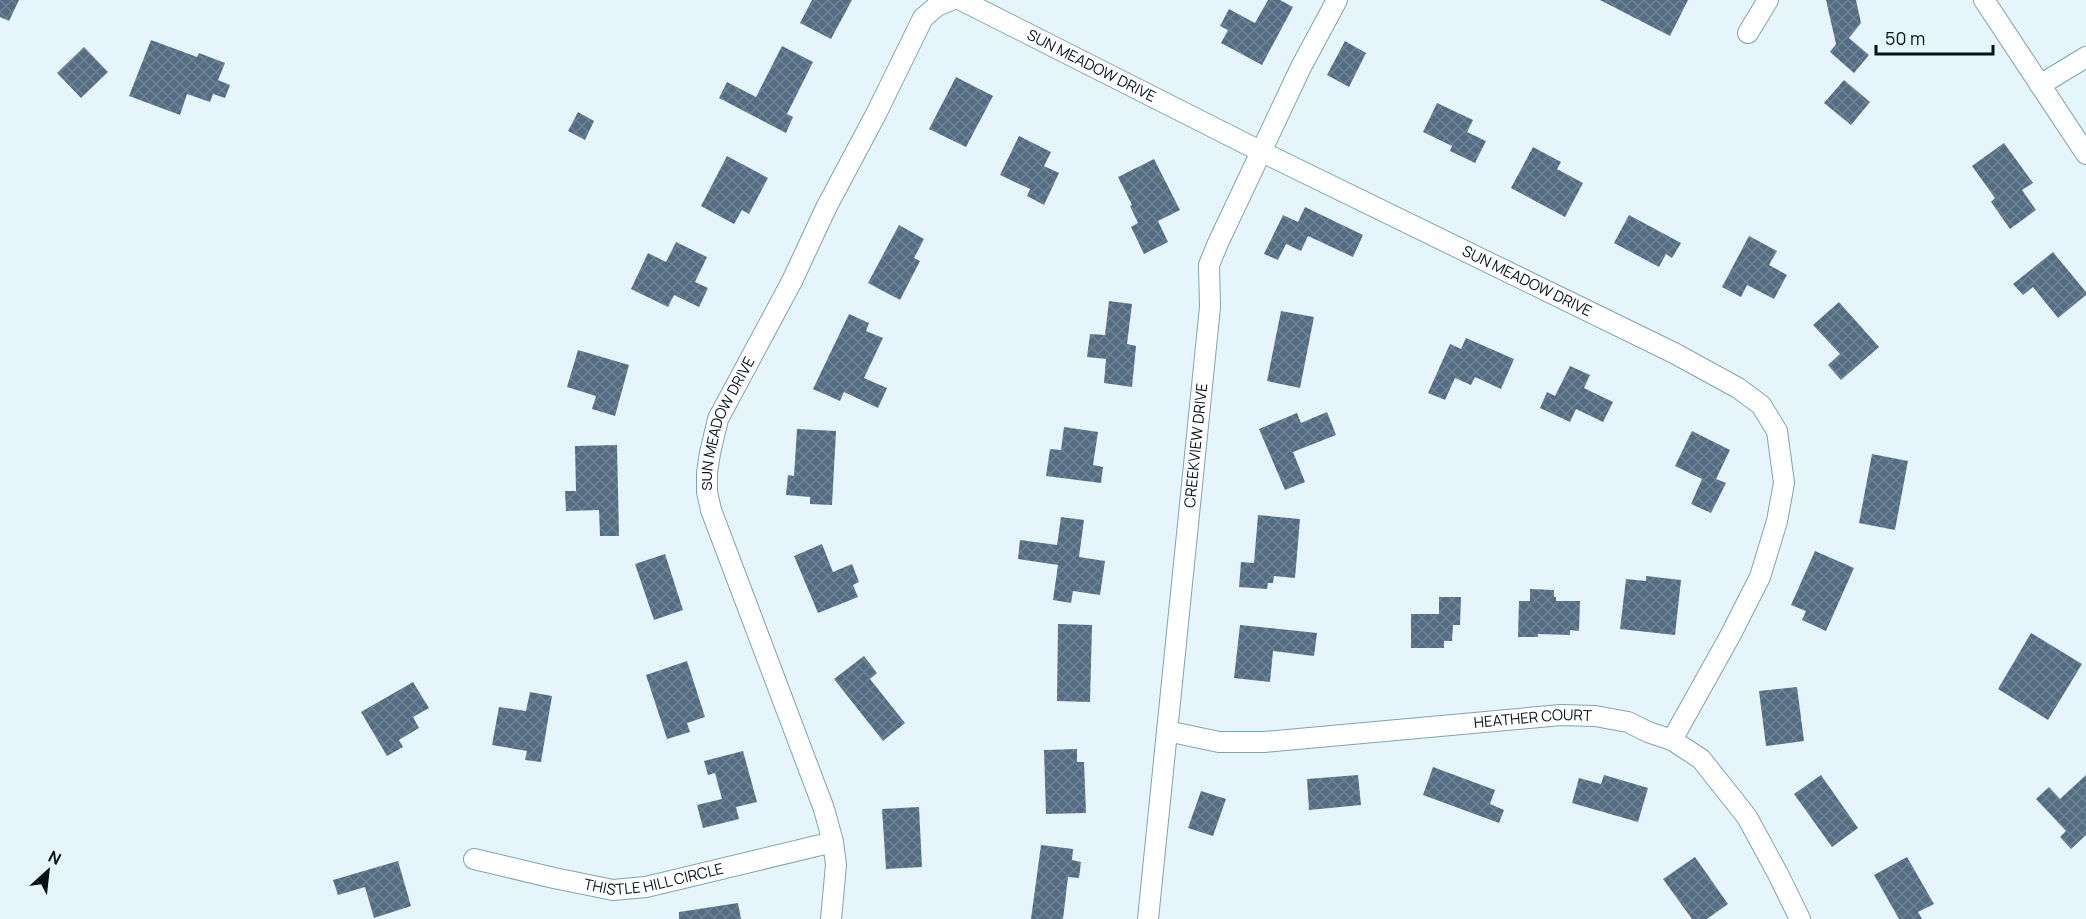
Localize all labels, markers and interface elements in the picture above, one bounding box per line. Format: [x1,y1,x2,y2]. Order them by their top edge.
scale bar [1876,18,1993,56]
street label: SUN MEADOW DRIVE [1023,24,1160,107]
text: 50 m [1885,26,1925,50]
street label: SUN MEADOW DRIVE [1459,240,1596,321]
street label: SUN MEADOW DRIVE [696,353,759,491]
street label: CREEKVIEW DRIVE [1179,382,1212,509]
street label: HEATHER COURT [1473,704,1592,733]
north arrow [18,841,78,901]
text: N [45,845,65,870]
street label: THISTLE HILL CIRCLE [582,858,726,900]

